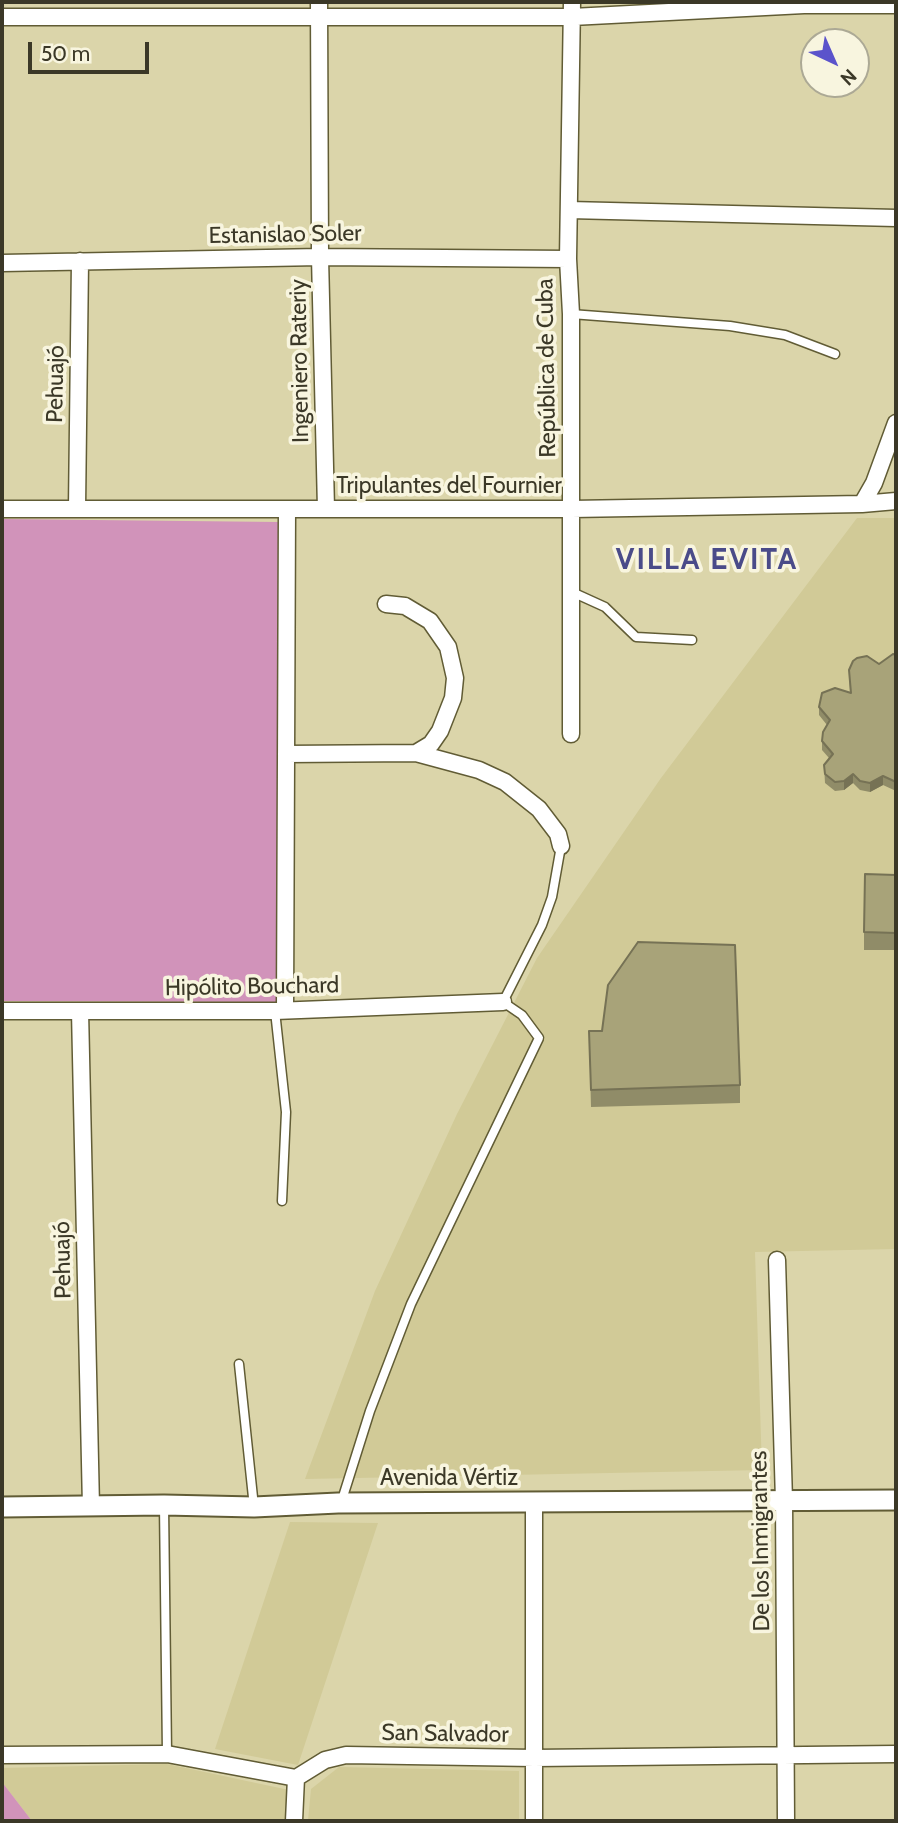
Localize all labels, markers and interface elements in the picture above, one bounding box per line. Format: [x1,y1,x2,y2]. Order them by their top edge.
scale bar [32,28,152,72]
north arrow [800,28,870,98]
text: 50 m [41,41,90,66]
text: N [836,64,861,90]
street label: Estanislao Soler [208,220,362,250]
street label: República de Cuba [532,278,562,458]
street label: Ingeniero Rateriy [285,279,315,443]
street label: Pehuajó [42,345,70,423]
street label: Tripulantes del Fournier [336,472,562,500]
district label: VILLA EVITA [617,542,797,578]
street label: Hipólito Bouchard [165,972,339,1002]
street label: Pehuajó [49,1221,77,1299]
street label: De los Inmigrantes [746,1450,776,1632]
street label: Avenida Vértiz [380,1464,518,1492]
street label: San Salvador [381,1719,509,1749]

